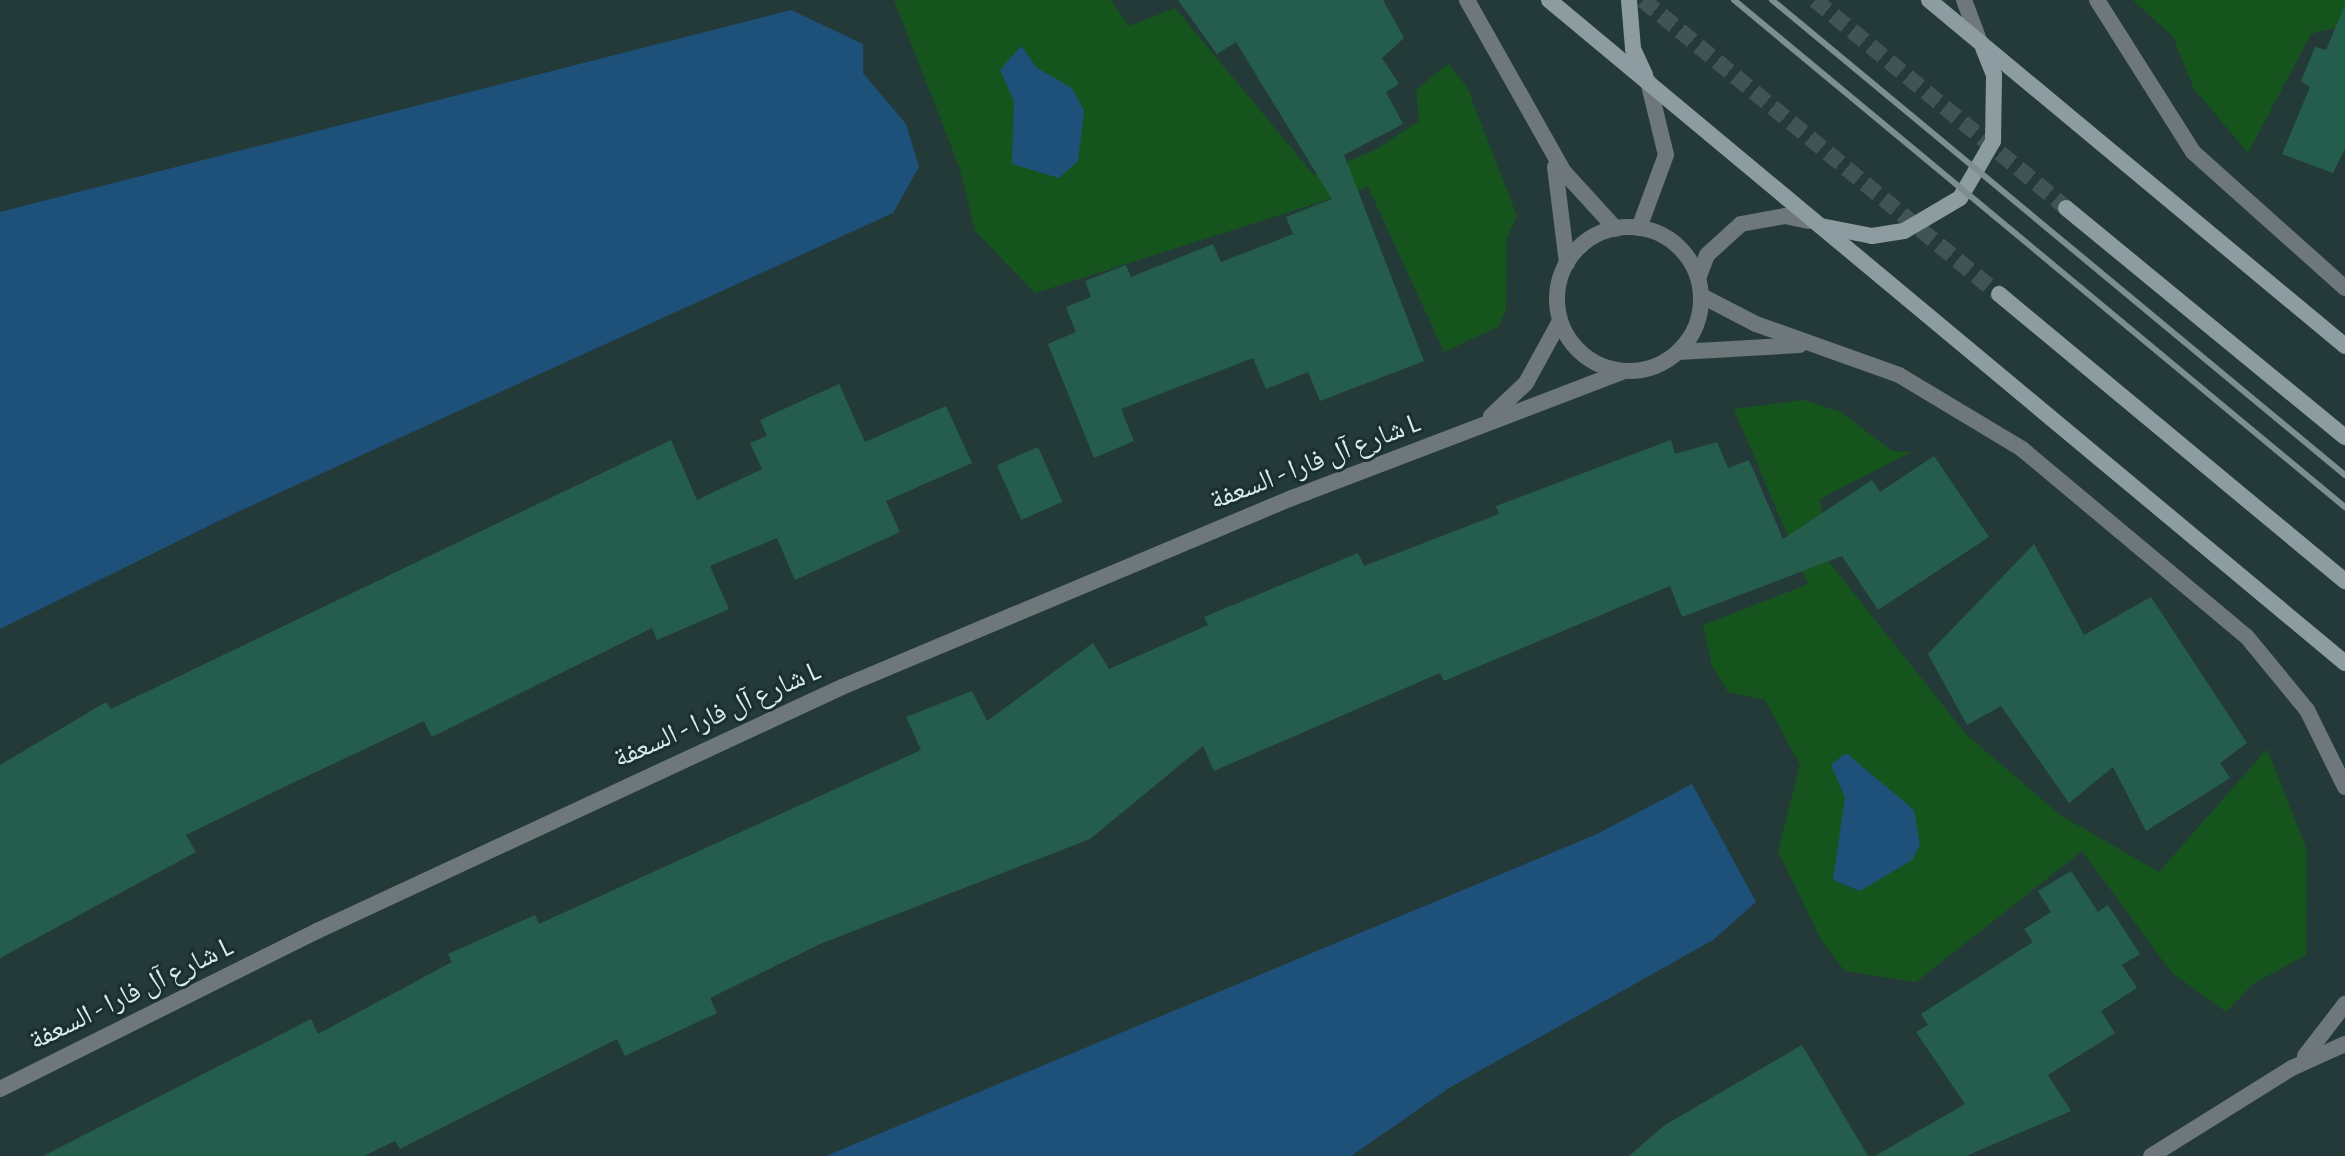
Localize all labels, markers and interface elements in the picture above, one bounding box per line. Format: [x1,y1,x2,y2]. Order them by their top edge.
street label: شارع آل فارا - السعفة L [1205,406,1425,518]
street label: شارع آل فارا - السعفة L [609,654,825,776]
street label: شارع آل فارا - السعفة L [24,930,238,1058]

